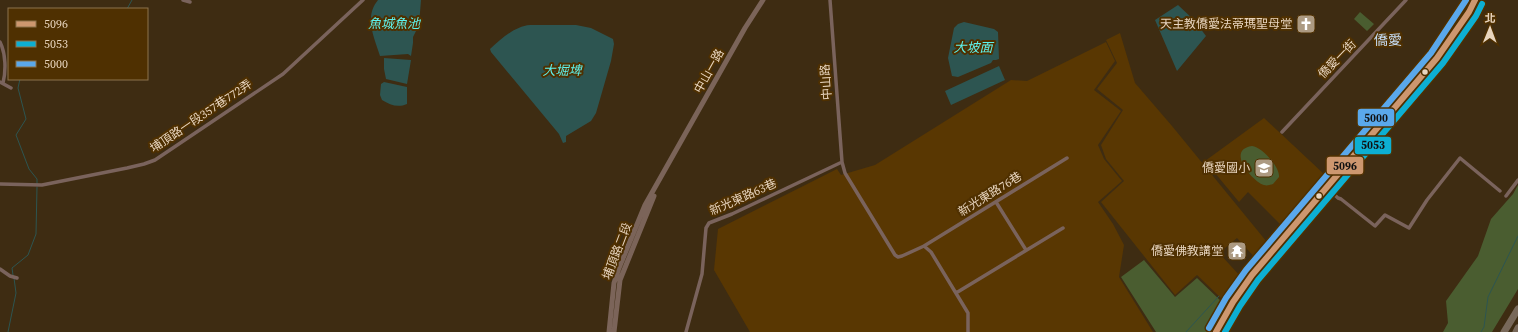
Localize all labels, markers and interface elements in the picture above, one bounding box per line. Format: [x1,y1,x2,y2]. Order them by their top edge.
legend [8,8,148,80]
north arrow [1470,8,1510,48]
text: 北 [1485,11,1496,26]
church icon: 天主教僑愛法蒂瑪聖母堂 [1295,13,1317,35]
water label: 魚城魚池 [368,15,422,32]
text: 5096 [44,16,68,32]
place label: 天主教僑愛法蒂瑪聖母堂 [1160,16,1292,32]
district label: 僑愛 [1374,30,1402,50]
text: 5053 [44,36,68,52]
street label: 僑愛一街 [1315,36,1359,82]
water label: 大坡面 [953,39,994,56]
street label: 中山一路 [690,46,728,96]
text: 5000 [44,56,68,72]
water label: 大堀埤 [542,62,583,79]
street label: 中山路 [817,63,835,101]
unlabelled marker [1420,67,1430,77]
street label: 埔頂路一段357巷772弄 [147,76,255,156]
line badge: 5000 [1357,108,1395,127]
text: 5000 [1364,111,1388,126]
line badge: 5053 [1354,136,1392,155]
text: 5053 [1361,138,1385,153]
line badge: 5096 [1326,156,1364,175]
school or university icon: 僑愛國小 [1253,157,1275,179]
text: 5096 [1333,159,1357,174]
place label: 僑愛國小 [1202,160,1250,176]
street label: 新光東路76巷 [955,168,1025,220]
street label: 新光東路63巷 [707,175,779,219]
unlabelled marker [1314,191,1324,201]
street label: 埔頂路二段 [599,220,635,282]
temple icon: 僑愛佛教講堂 [1226,240,1248,262]
place label: 僑愛佛教講堂 [1151,243,1223,259]

